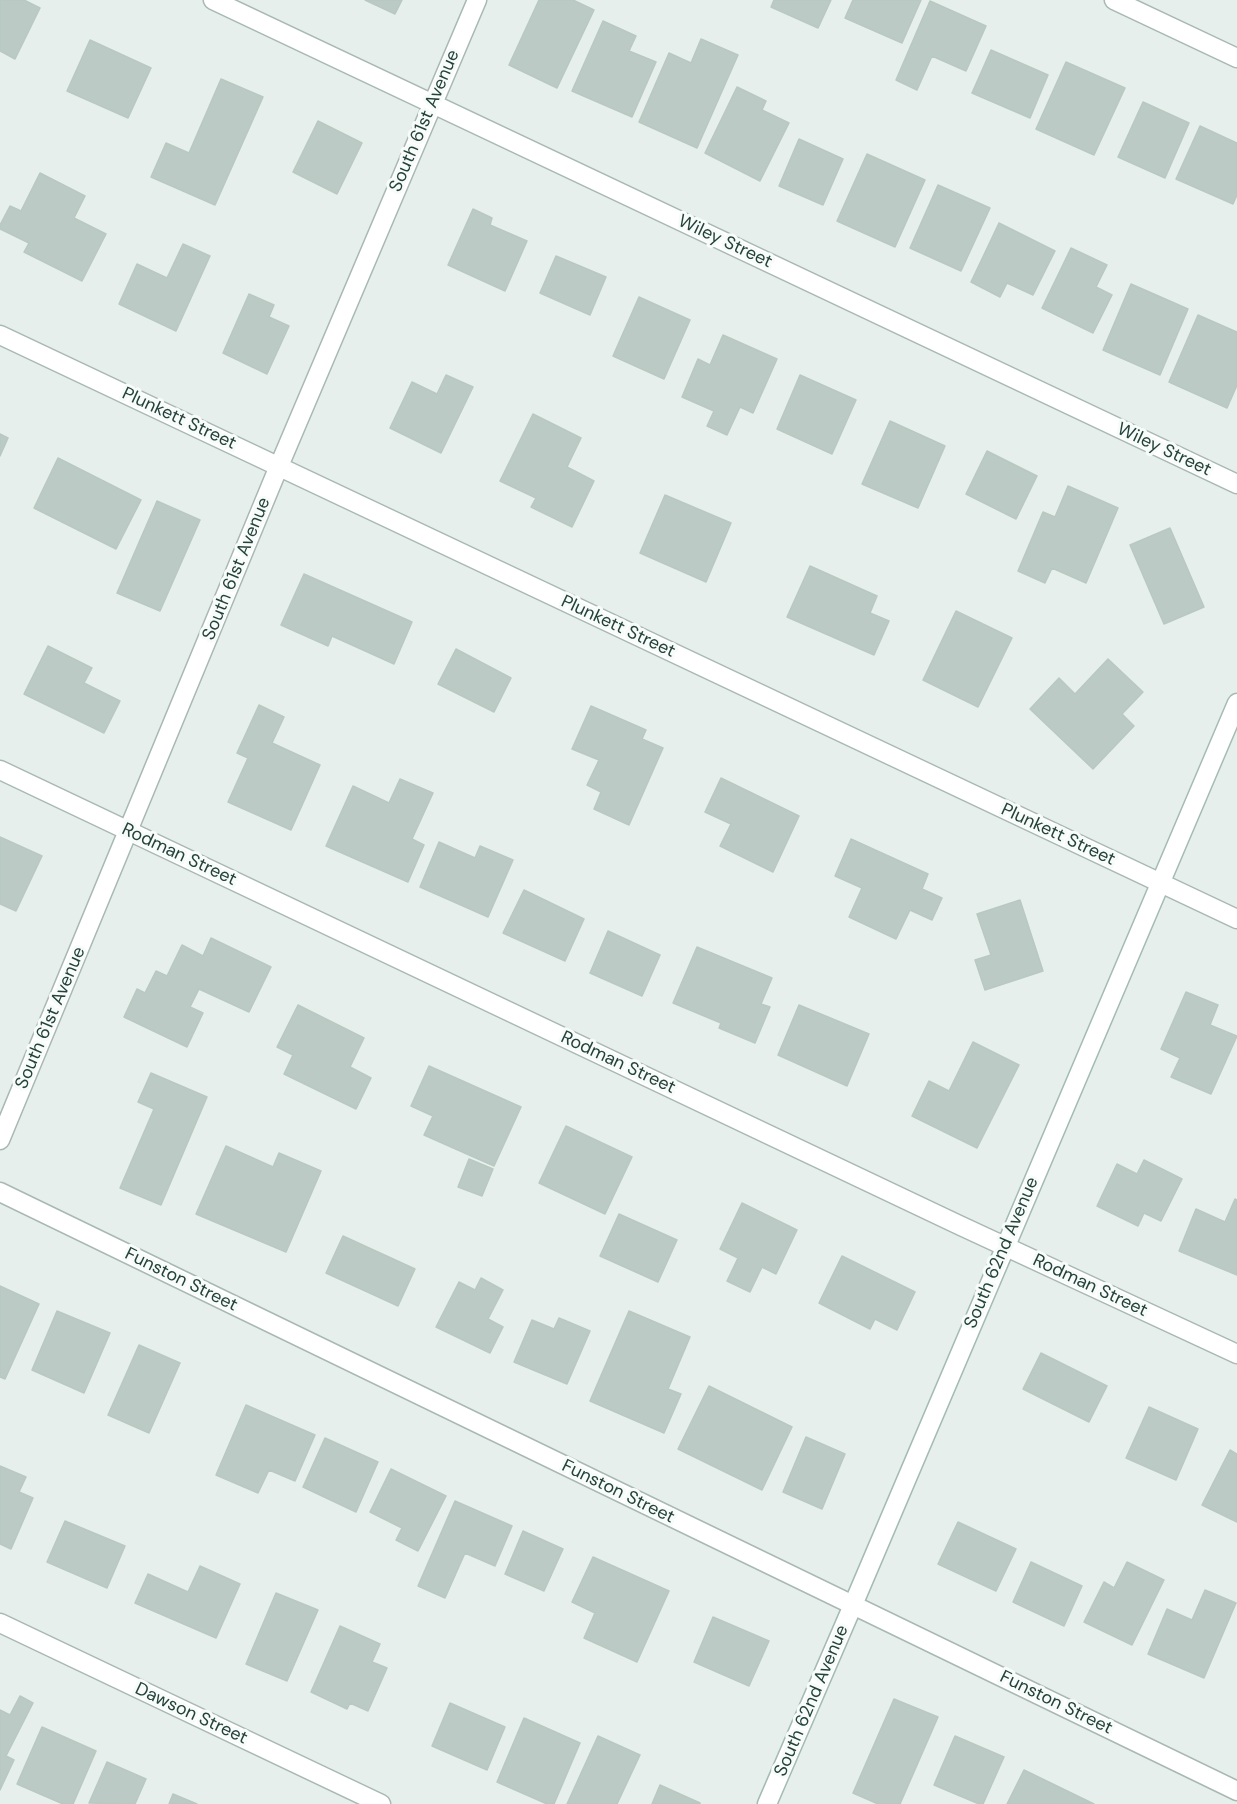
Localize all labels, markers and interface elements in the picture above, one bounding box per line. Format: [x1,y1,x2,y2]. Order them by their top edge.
street label: South 61st Avenue [385,47,465,195]
street label: Wiley Street [674,211,776,273]
street label: Plunkett Street [119,383,239,455]
street label: Wiley Street [1113,419,1215,481]
street label: South 61st Avenue [198,494,276,644]
street label: Plunkett Street [558,591,678,663]
street label: Plunkett Street [998,799,1118,871]
street label: Rodman Street [118,819,240,891]
street label: South 61st Avenue [11,944,91,1092]
street label: Rodman Street [557,1027,679,1099]
street label: South 62nd Avenue [960,1174,1044,1332]
street label: Funston Street [121,1243,241,1317]
street label: Rodman Street [1029,1250,1151,1322]
street label: Funston Street [558,1455,678,1529]
street label: South 62nd Avenue [770,1622,854,1780]
street label: Funston Street [996,1666,1116,1740]
street label: Dawson Street [131,1679,251,1749]

